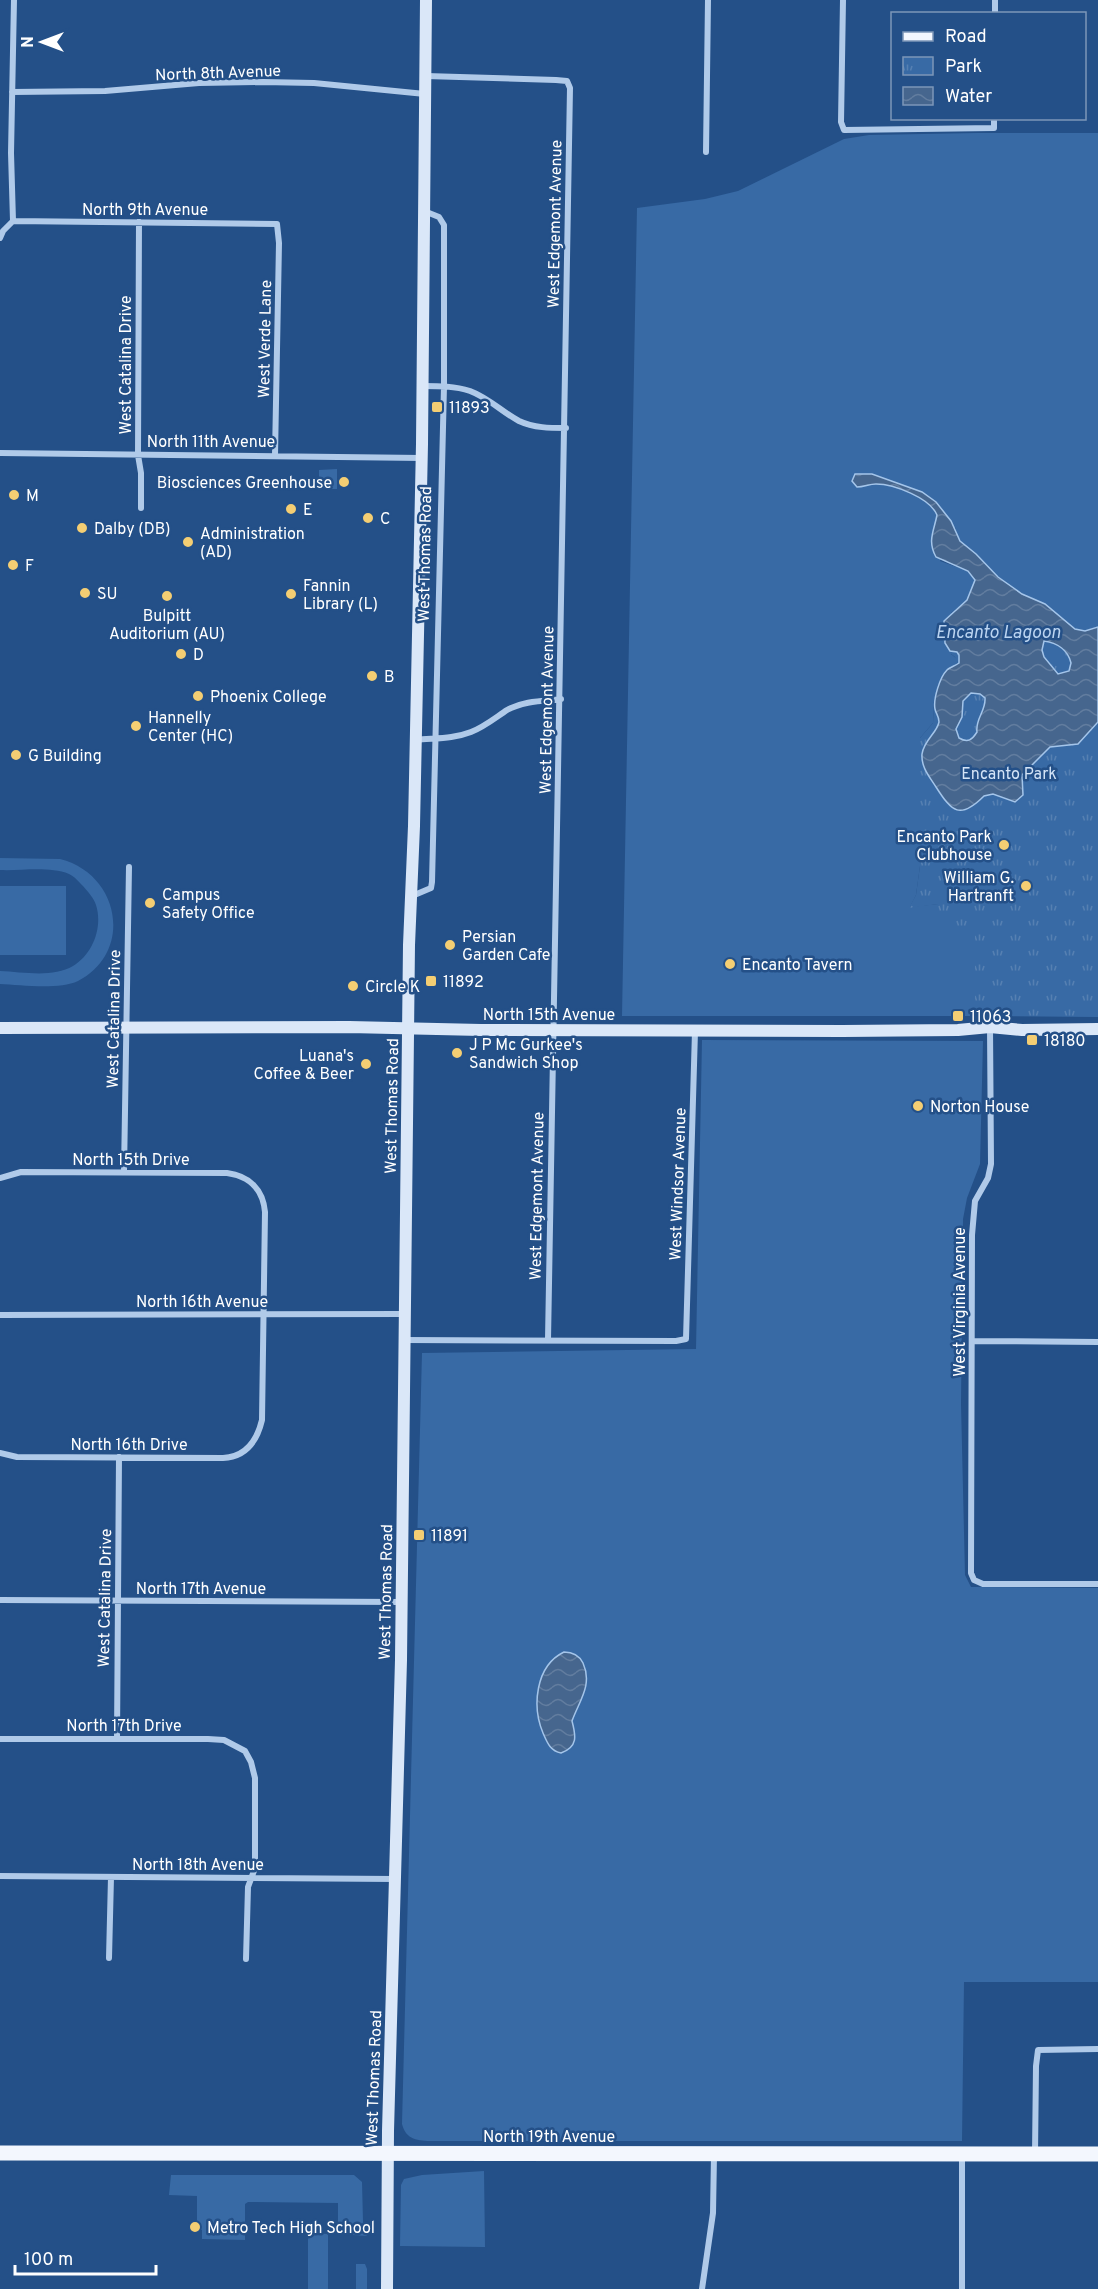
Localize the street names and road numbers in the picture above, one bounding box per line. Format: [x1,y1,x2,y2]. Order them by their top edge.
street label: North 8th Avenue [155,62,281,86]
street label: West Edgemont Avenue [545,140,567,308]
street label: North 9th Avenue [82,201,208,221]
street label: West Verde Lane [255,280,277,398]
street label: West Catalina Drive [117,296,137,434]
street label: North 11th Avenue [147,433,275,453]
street label: West Thomas Road [415,486,437,622]
street label: West Edgemont Avenue [537,626,559,794]
street label: West Catalina Drive [104,949,126,1089]
street label: North 15th Avenue [483,1006,615,1026]
street label: West Thomas Road [382,1038,404,1174]
street label: West Windsor Avenue [666,1107,692,1261]
street label: West Edgemont Avenue [527,1112,549,1280]
street label: North 15th Drive [72,1151,190,1171]
street label: West Virginia Avenue [951,1227,971,1377]
street label: North 16th Avenue [136,1293,268,1313]
street label: North 16th Drive [70,1436,188,1456]
street label: West Thomas Road [376,1524,398,1660]
street label: West Catalina Drive [95,1528,117,1668]
street label: North 17th Avenue [136,1580,266,1600]
street label: North 17th Drive [66,1717,182,1737]
street label: North 18th Avenue [132,1856,264,1876]
street label: West Thomas Road [363,2010,387,2146]
street label: North 19th Avenue [483,2128,615,2148]

